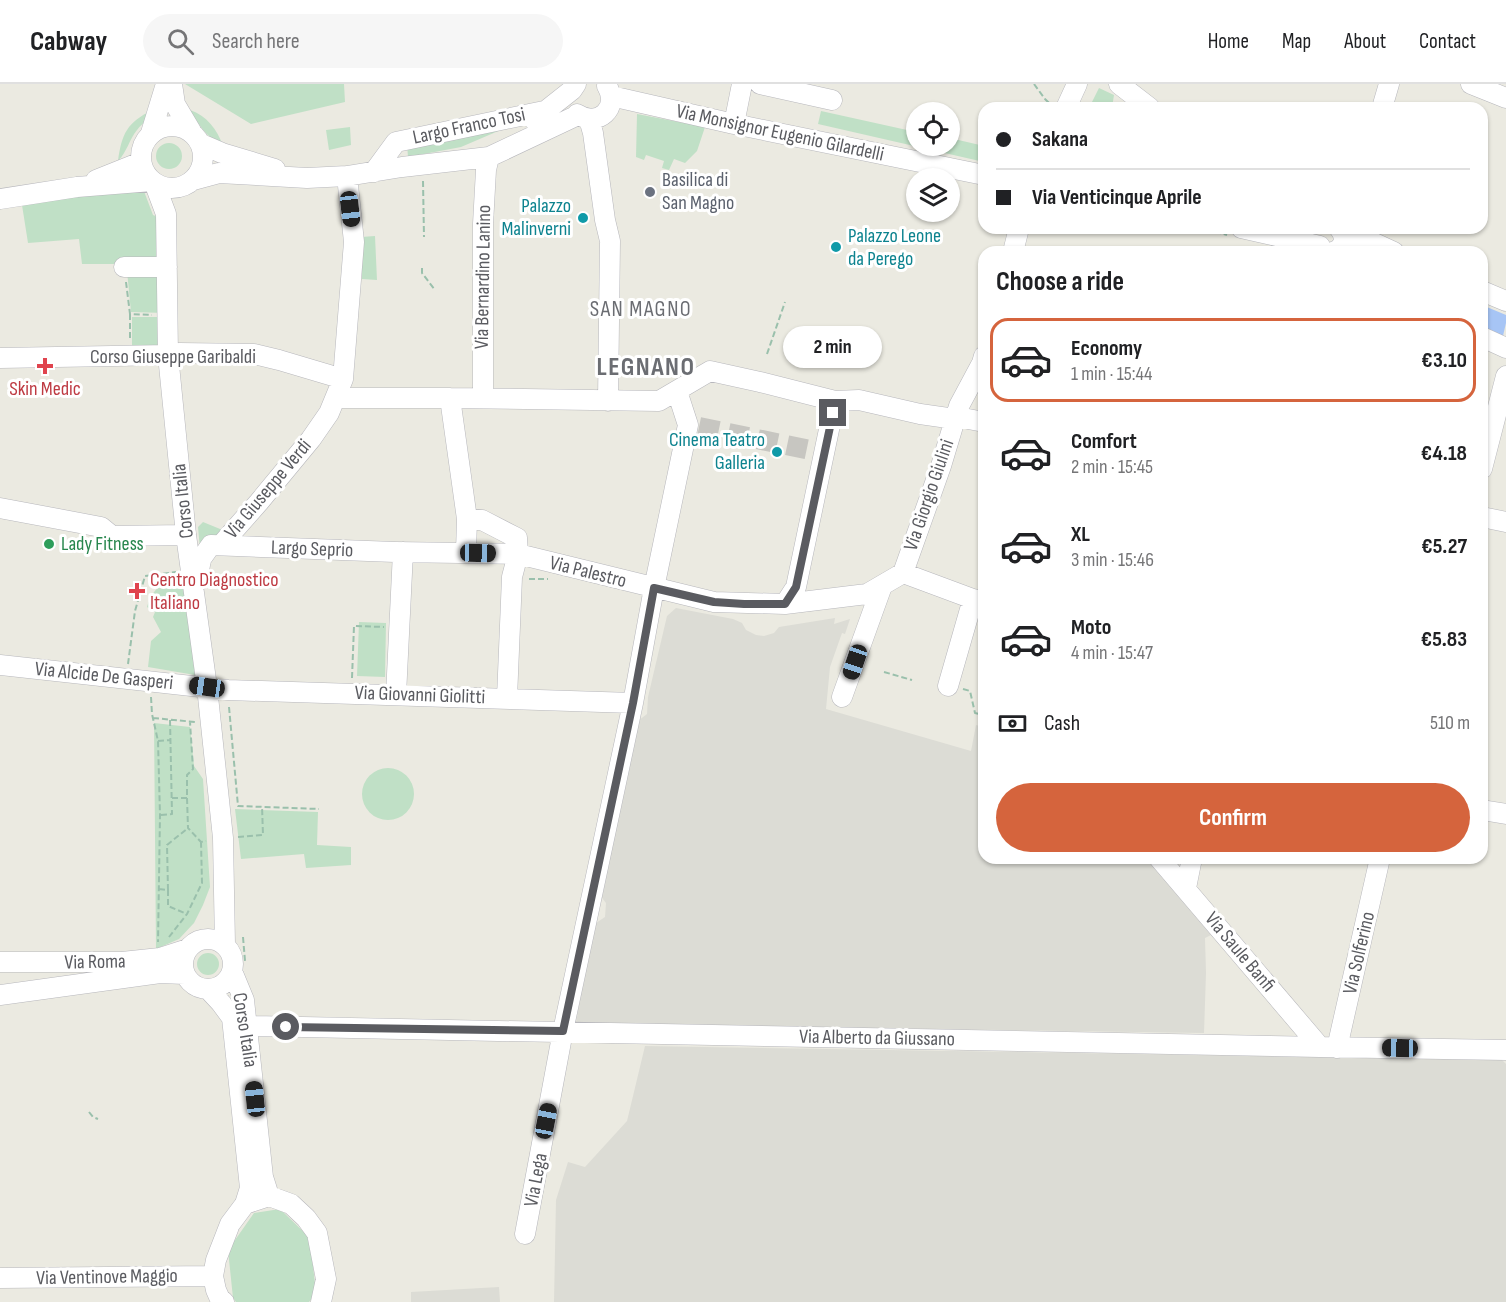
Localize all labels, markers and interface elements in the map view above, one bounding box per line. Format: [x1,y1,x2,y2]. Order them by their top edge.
search box [143,14,563,68]
text: Cabway [30,25,107,58]
icon: search [164,25,197,58]
text: Search here [212,28,300,55]
text: Home [1208,29,1249,54]
text: Map [1282,29,1311,54]
text: About [1344,29,1386,54]
text: Contact [1419,29,1476,54]
street label: Via Monsignor Eugenio Gilardelli [674,99,886,167]
street label: Largo Franco Tosi [411,102,527,150]
map controls [906,102,960,222]
button: locate [906,102,960,156]
text: Sakana [1032,126,1088,153]
place label: Basilica di San Magno [662,168,734,215]
button: layers [906,168,960,222]
text: Via Venticinque Aprile [1032,184,1202,211]
marker: Basilica di San Magno [643,185,657,199]
car [339,190,361,228]
place label: Palazzo Malinverni [501,194,571,241]
street label: Via Bernardino Lanino [470,205,496,349]
marker: Palazzo Malinverni [576,211,590,225]
place label: Palazzo Leone da Perego [848,224,941,271]
marker: Palazzo Leone da Perego [829,240,843,254]
text: Choose a ride [996,266,1124,298]
district label: SAN MAGNO [590,296,692,323]
callout: 2 min [784,326,882,368]
icon: car [999,333,1053,387]
text: 2 min [813,335,852,359]
text: Economy [1071,335,1142,362]
street label: Corso Giuseppe Garibaldi [90,345,256,369]
text: €3.10 [1421,347,1467,374]
district label: LEGNANO [596,352,696,383]
marker: Skin Medic [36,357,54,375]
text: 1 min · 15:44 [1071,362,1152,386]
place label: Skin Medic [9,377,81,401]
route end [819,399,846,426]
icon: car [999,426,1053,480]
place label: Cinema Teatro Galleria [669,428,765,475]
text: Comfort [1071,428,1137,455]
street label: Via Giuseppe Verdi [219,434,317,544]
street label: Via Giorgio Giulini [899,436,959,554]
text: €4.18 [1421,440,1467,467]
marker: Cinema Teatro Galleria [770,445,784,459]
text: 2 min · 15:45 [1071,455,1153,479]
street label: Corso Italia [167,462,199,540]
icon: car [999,519,1053,573]
text: XL [1071,521,1090,548]
place label: Lady Fitness [61,532,144,556]
text: €5.27 [1421,533,1467,560]
street label: Largo Seprio [270,536,354,562]
marker: Lady Fitness [42,537,56,551]
car [460,544,496,562]
text: 3 min · 15:46 [1071,548,1154,572]
street label: Via Palestro [547,551,629,593]
place label: Centro Diagnostico Italiano [150,568,279,615]
marker: Centro Diagnostico Italiano [128,582,146,600]
icon: car [999,612,1053,666]
text: Moto [1071,614,1111,641]
text: €5.83 [1421,626,1467,653]
text: 4 min · 15:47 [1071,641,1153,665]
car [841,642,869,682]
street label: Via Alcide De Gasperi [34,657,174,695]
car [188,676,226,698]
street label: Via Giovanni Giolitti [354,681,486,709]
icon: cash [996,707,1029,740]
text: Cash [1044,710,1080,737]
text: 510 m [1430,711,1470,735]
button: Confirm [996,783,1470,852]
street label: Via Saule Banfi [1200,907,1280,997]
street label: Via Solferino [1338,909,1380,997]
street label: Via Roma [64,949,126,975]
street label: Corso Italia [227,991,263,1069]
route start [272,1013,299,1040]
street label: Via Alberto da Giussano [799,1025,955,1051]
car [1382,1039,1418,1057]
car [244,1080,266,1118]
car [534,1102,558,1140]
street label: Via Lega [519,1151,553,1209]
street label: Via Ventinove Maggio [36,1264,178,1290]

